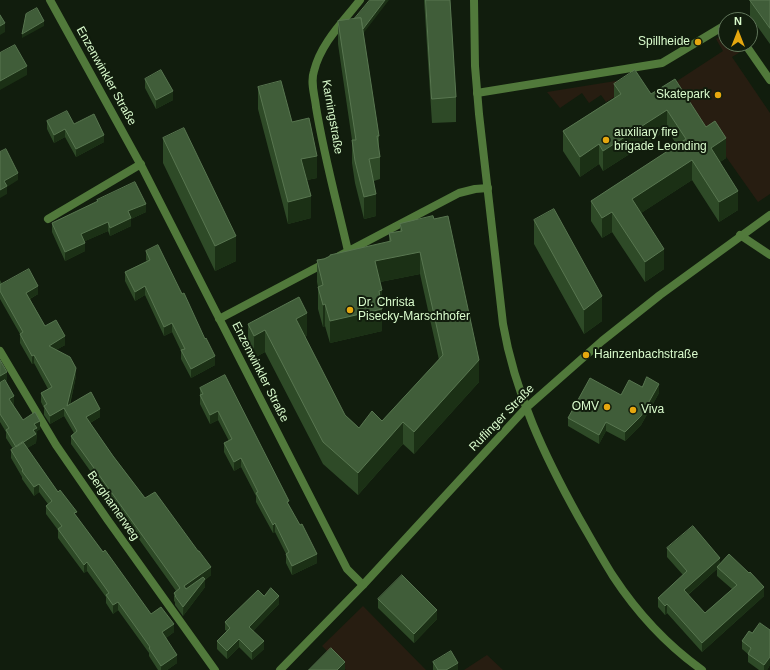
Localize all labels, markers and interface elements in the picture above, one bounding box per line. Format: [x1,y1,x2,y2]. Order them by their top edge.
north arrow [718,12,758,52]
text: N [734,15,742,27]
street label: Enzenwinkler Straße [73,24,139,128]
place label: Spillheide [638,35,690,49]
marker: Spillheide [693,37,703,47]
street label: Karningstraße [318,79,346,155]
place label: Skatepark [656,88,710,102]
marker: Skatepark [713,90,723,100]
place label: auxiliary fire brigade Leonding [614,126,707,154]
marker: auxiliary fire brigade Leonding [601,135,611,145]
place label: Dr. Christa Pisecky-Marschhofer [358,296,470,324]
marker: Dr. Christa Pisecky-Marschhofer [345,305,355,315]
street label: Enzenwinkler Straße [228,319,292,425]
place label: Hainzenbachstraße [594,348,698,362]
marker: Hainzenbachstraße [581,350,591,360]
street label: Ruflinger Straße [466,382,538,454]
place label: OMV [572,400,599,414]
marker: OMV [602,402,612,412]
place label: Viva [641,403,664,417]
marker: Viva [628,405,638,415]
street label: Berghamerweg [84,469,142,543]

